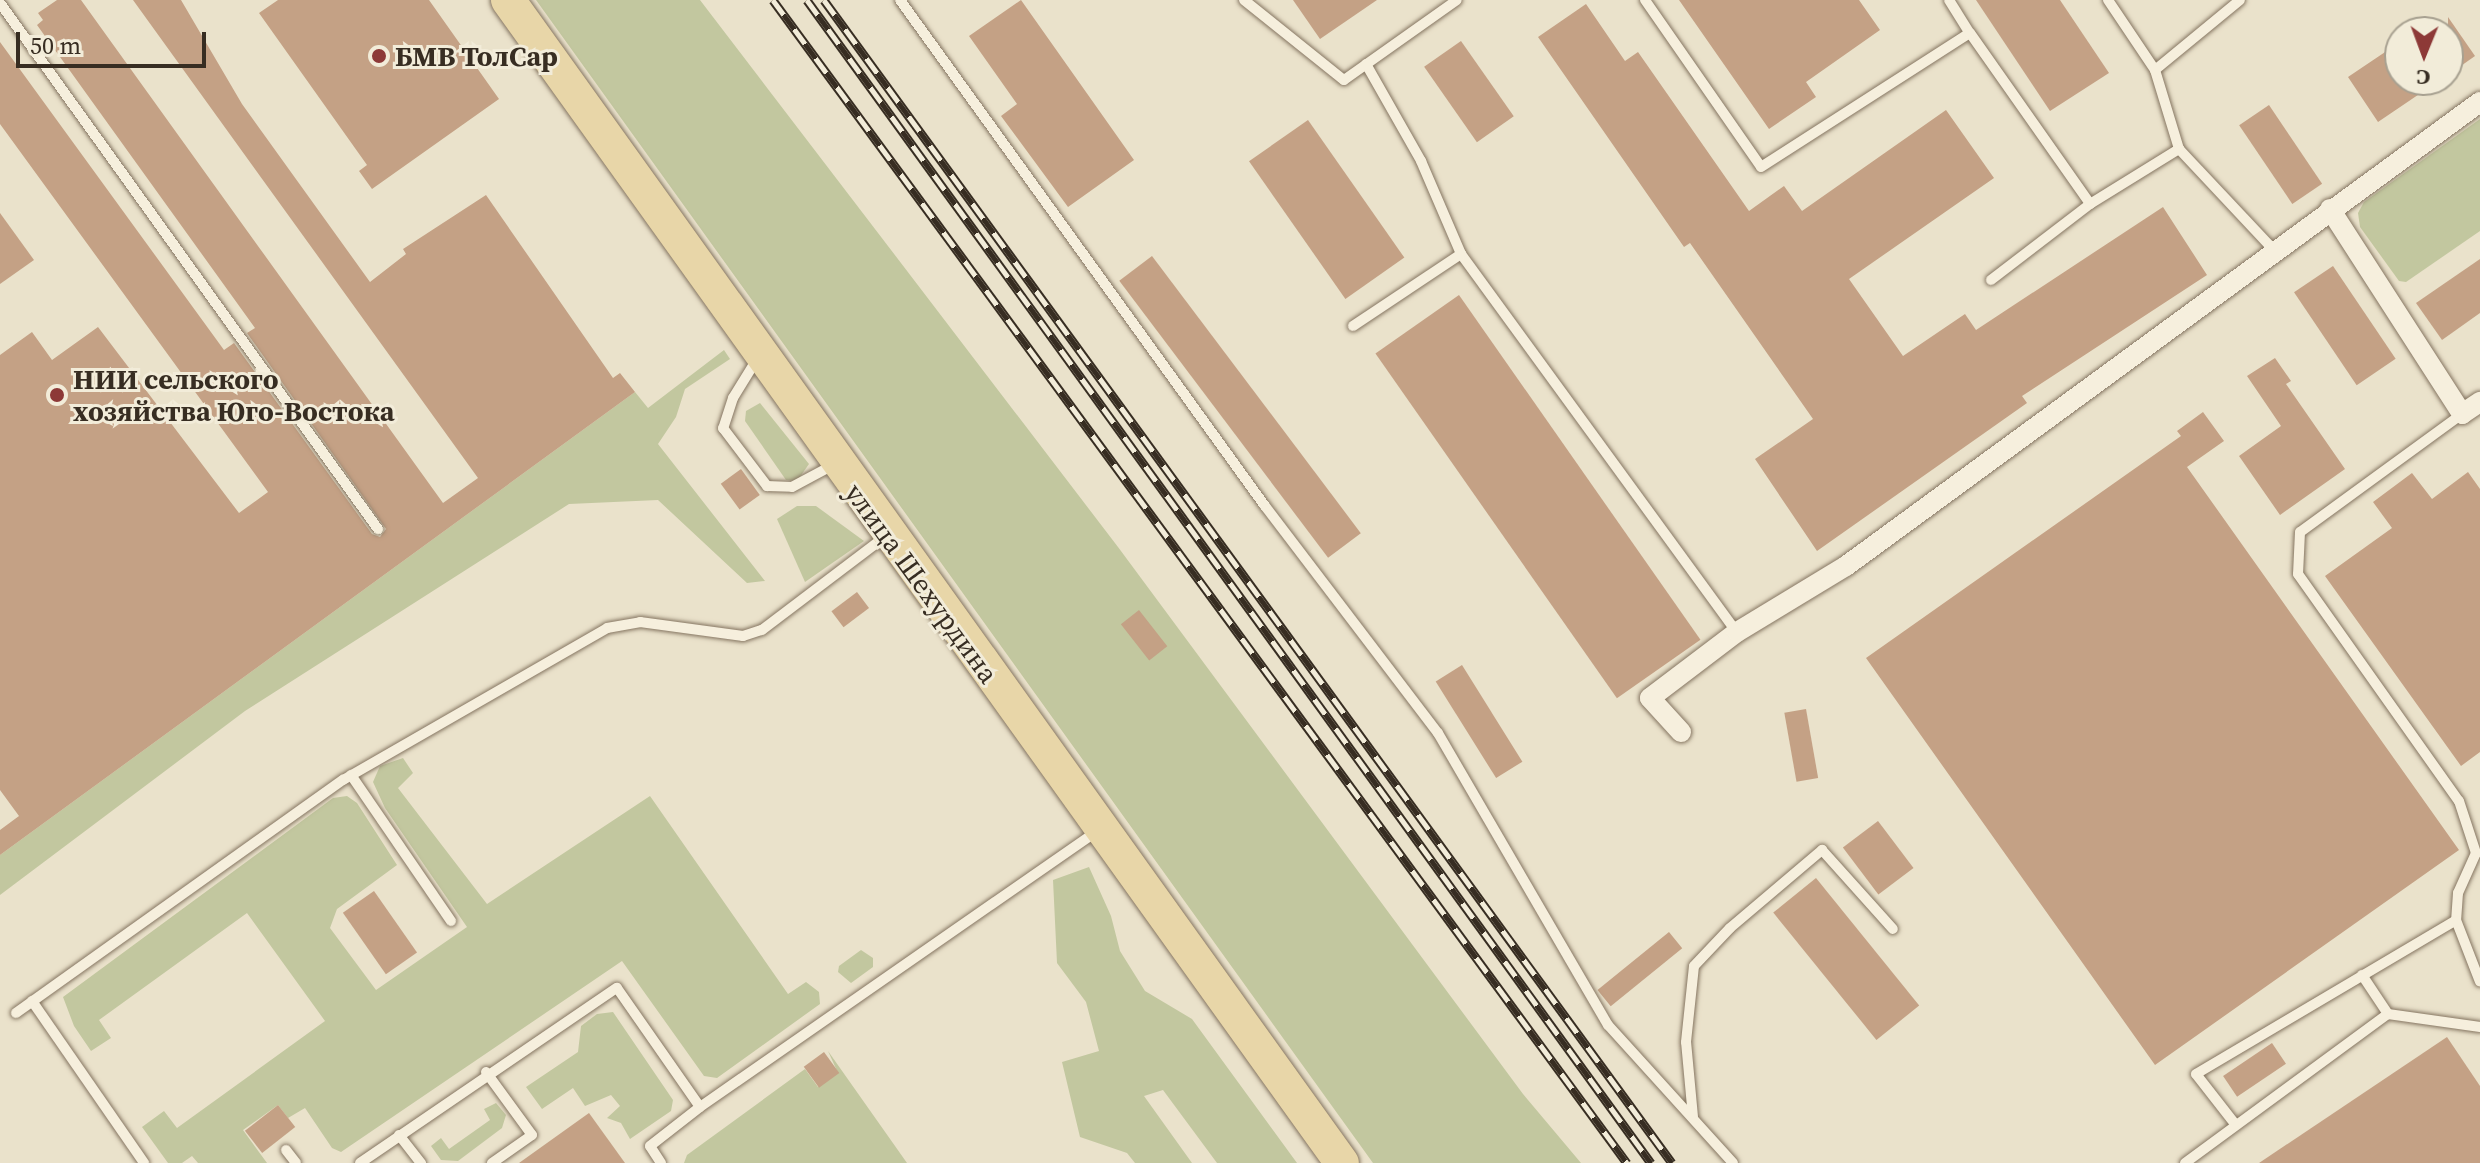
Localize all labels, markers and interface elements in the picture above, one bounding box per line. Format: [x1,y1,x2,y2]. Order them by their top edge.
scale bar [20,16,210,66]
north arrow [2384,16,2464,96]
text: 50 m [30,29,81,62]
place label: БМВ ТолСар [395,39,558,73]
marker: БМВ ТолСар [370,47,388,65]
text: С [2417,63,2431,93]
place label: НИИ сельского хозяйства Юго-Востока [73,362,395,428]
marker: НИИ сельского хозяйства Юго-Востока [48,386,66,404]
street label: улица Шехурдина [838,476,1006,690]

